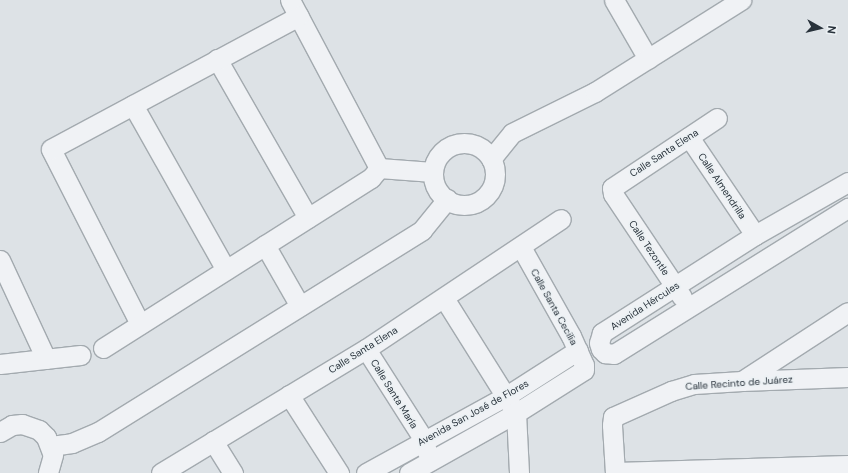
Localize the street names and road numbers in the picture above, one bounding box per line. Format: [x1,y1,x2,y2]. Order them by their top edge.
street label: Calle Santa Elena [628,126,700,180]
street label: Calle Almendrilla [696,151,748,221]
street label: Calle Tezontle [626,218,672,278]
street label: Calle Santa Cecilia [528,267,580,347]
street label: Avenida Hércules [608,279,682,333]
street label: Calle Santa Elena [326,324,400,376]
street label: Calle Santa María [368,357,420,431]
street label: Calle Recinto de Juárez [685,373,793,393]
street label: Avenida San José de Flores [415,377,531,449]

